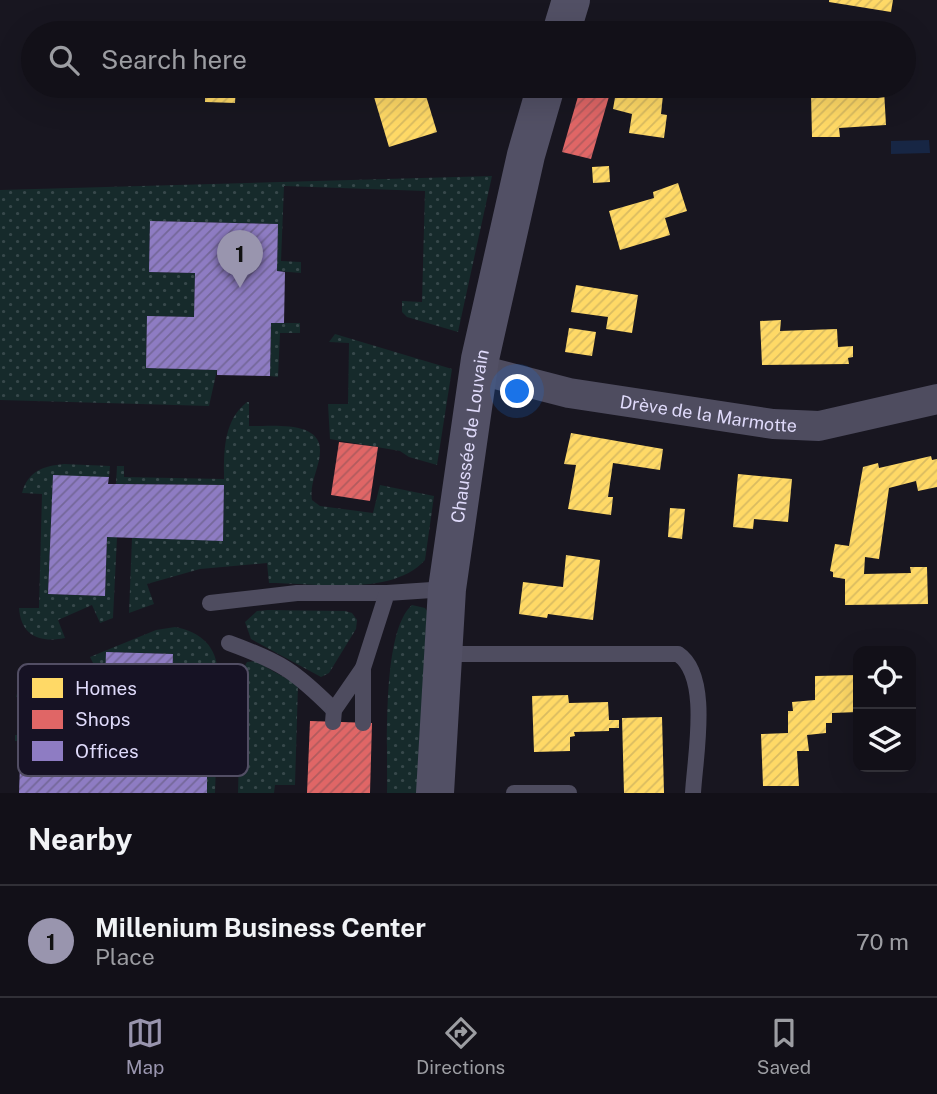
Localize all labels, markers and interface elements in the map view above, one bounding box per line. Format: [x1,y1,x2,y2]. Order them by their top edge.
search box [21,21,916,98]
icon: search [45,41,83,79]
text: Search here [101,44,247,75]
pin: 1 [217,230,263,288]
street label: Chaussée de Louvain [446,347,492,524]
your location [500,374,534,408]
street label: Drève de la Marmotte [618,390,798,436]
map controls [853,646,916,772]
button: locate [853,646,916,709]
legend [18,664,248,776]
text: Homes [75,677,137,699]
text: Shops [75,708,130,730]
button: layers [853,709,916,772]
text: Offices [75,740,139,762]
text: Nearby [28,821,132,857]
text: Millenium Business Center [95,912,426,943]
text: 1 [46,928,56,955]
text: 70 m [856,928,909,955]
text: Place [95,943,155,970]
tab: Map [126,1014,164,1078]
tab: Directions [416,1014,505,1078]
tab: Saved [757,1014,811,1078]

